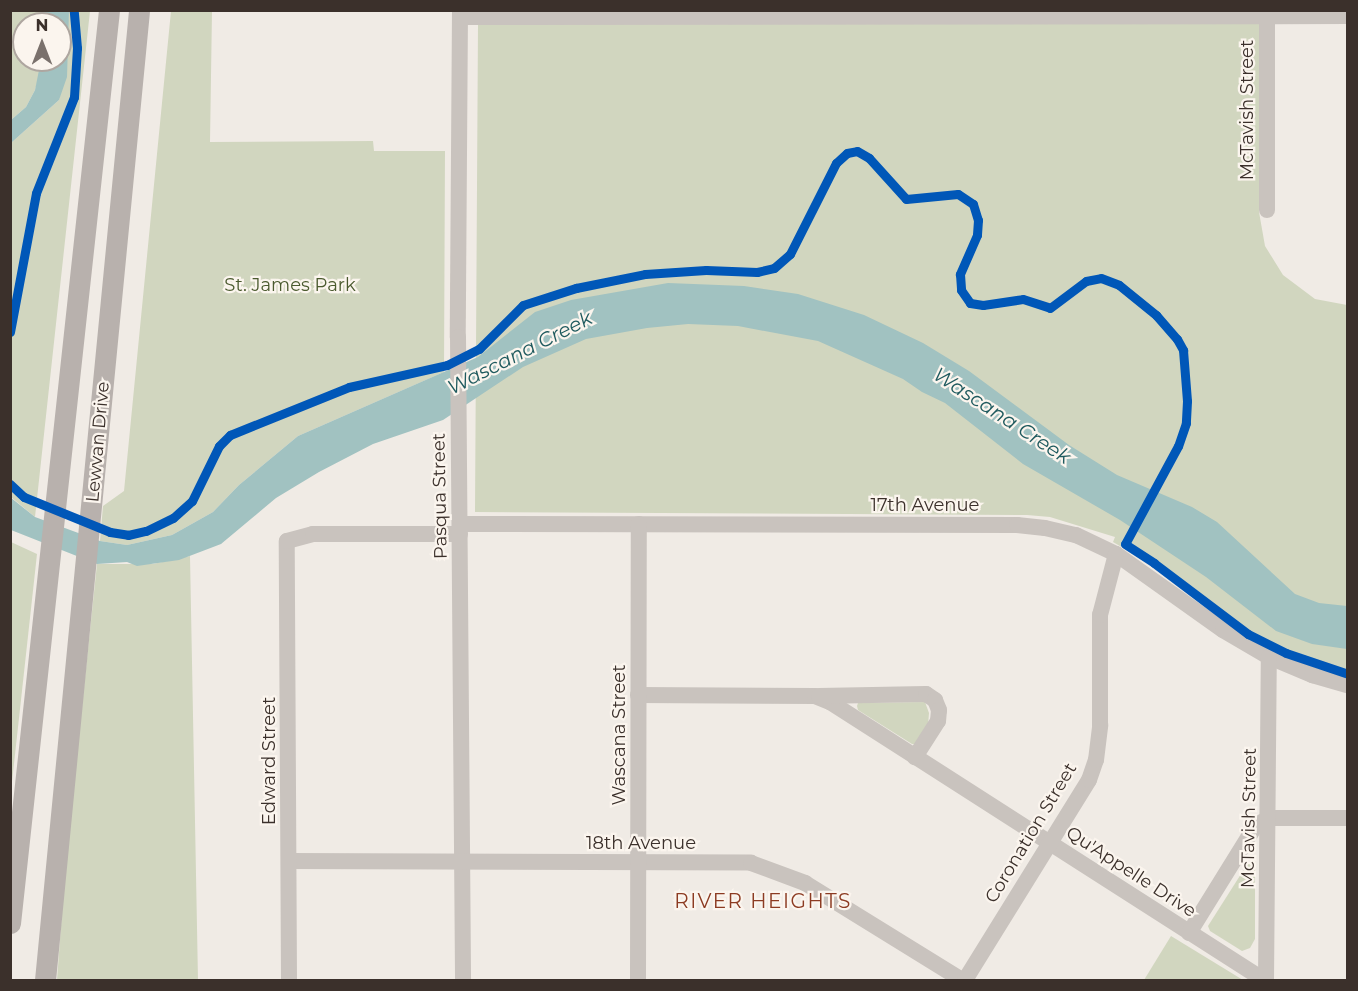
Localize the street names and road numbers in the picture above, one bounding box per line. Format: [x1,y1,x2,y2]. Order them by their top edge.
street label: McTavish Street [1236,40,1258,180]
street label: Lewvan Drive [82,381,114,503]
street label: Pasqua Street [428,433,452,559]
street label: 17th Avenue [871,494,979,516]
street label: Wascana Street [608,664,630,806]
street label: Edward Street [258,697,280,825]
street label: McTavish Street [1237,748,1261,888]
street label: Coronation Street [981,759,1081,907]
street label: Qu'Appelle Drive [1062,822,1200,922]
street label: 18th Avenue [586,832,696,854]

